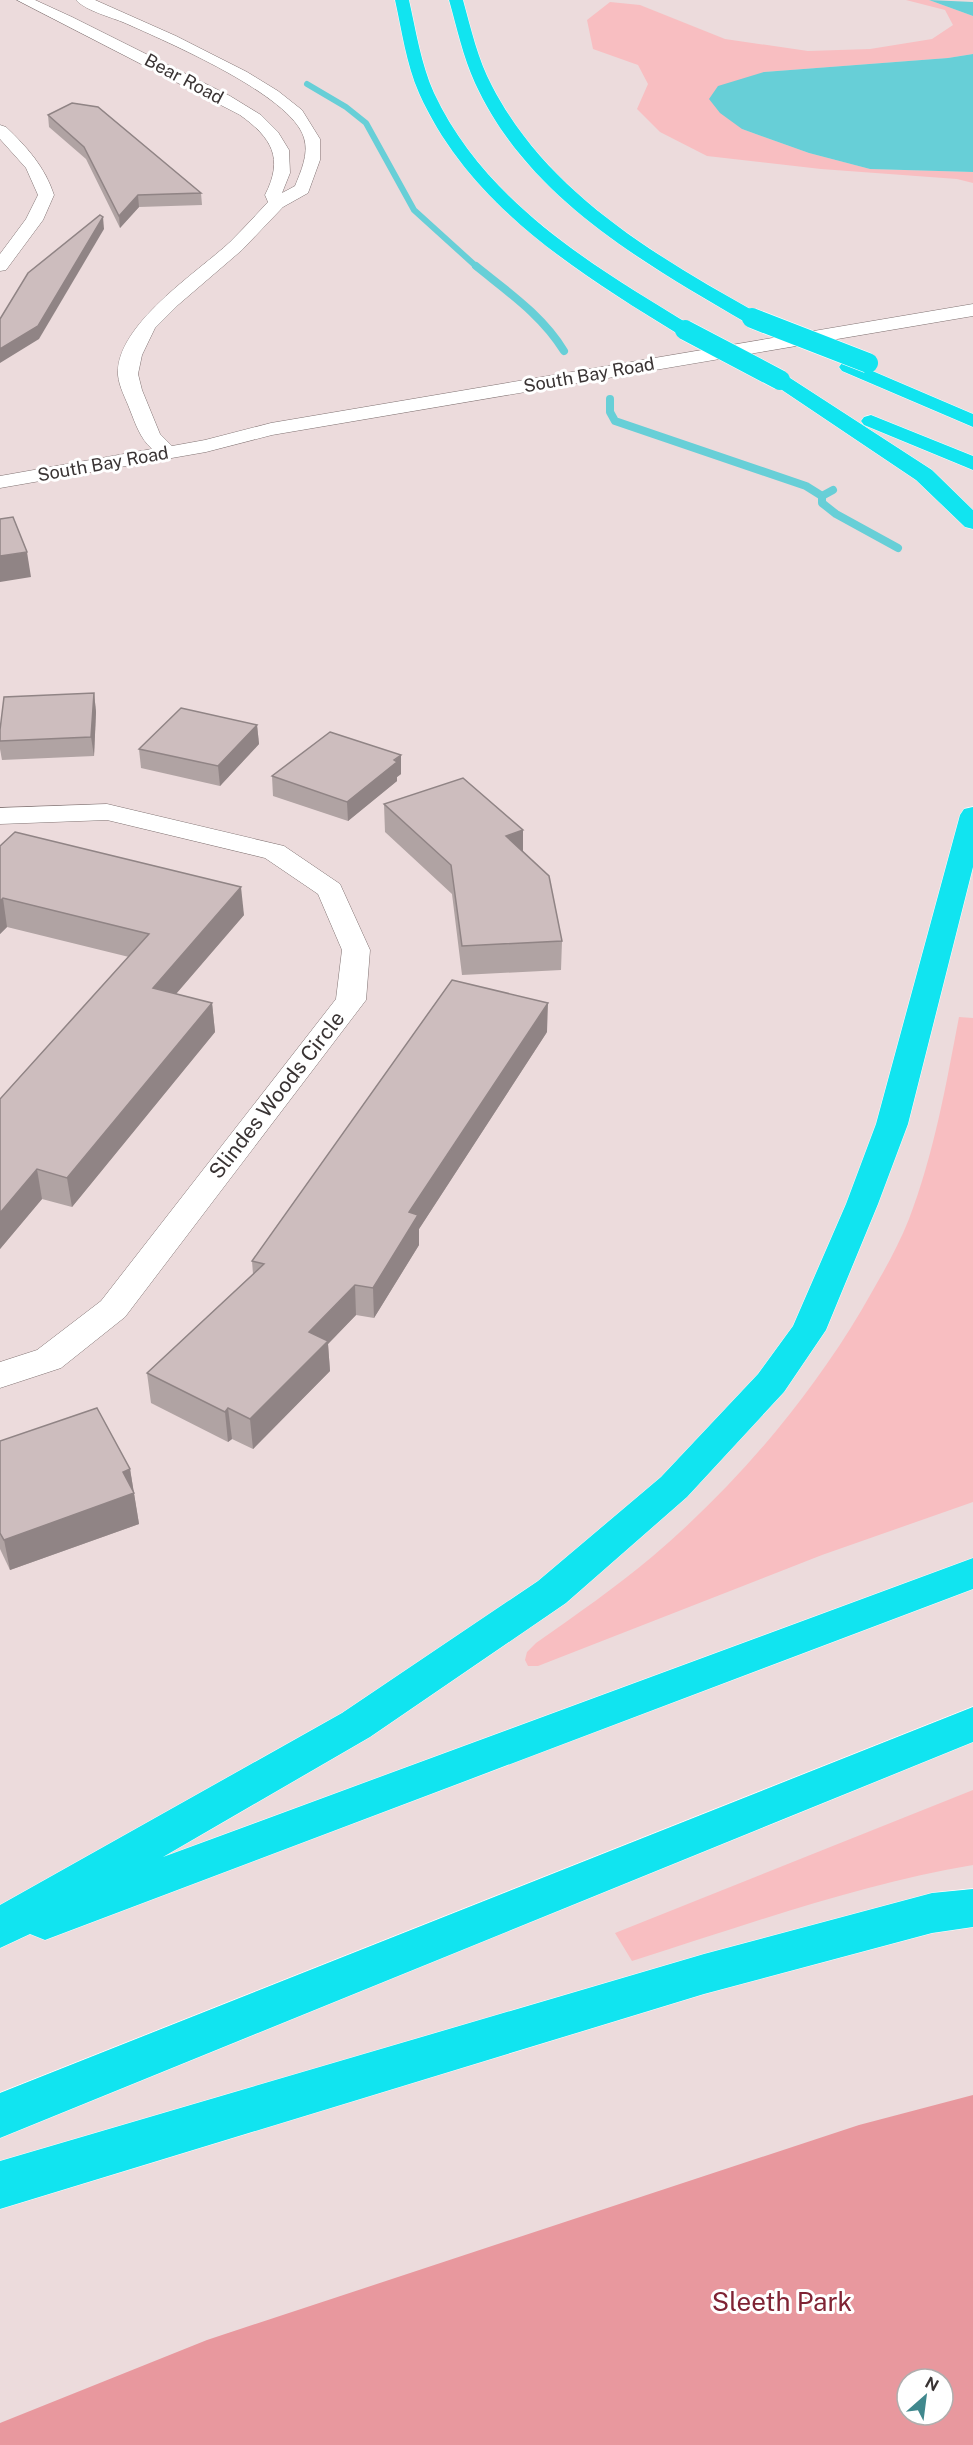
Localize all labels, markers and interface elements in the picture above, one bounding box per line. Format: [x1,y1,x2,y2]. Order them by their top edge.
street label: Bear Road [141,49,227,108]
street label: South Bay Road [522,353,656,396]
street label: South Bay Road [36,442,170,485]
street label: Slindes Woods Circle [204,1006,350,1183]
park label: Sleeth Park [712,2286,852,2317]
north arrow [895,2367,955,2427]
text: N [922,2373,942,2396]

